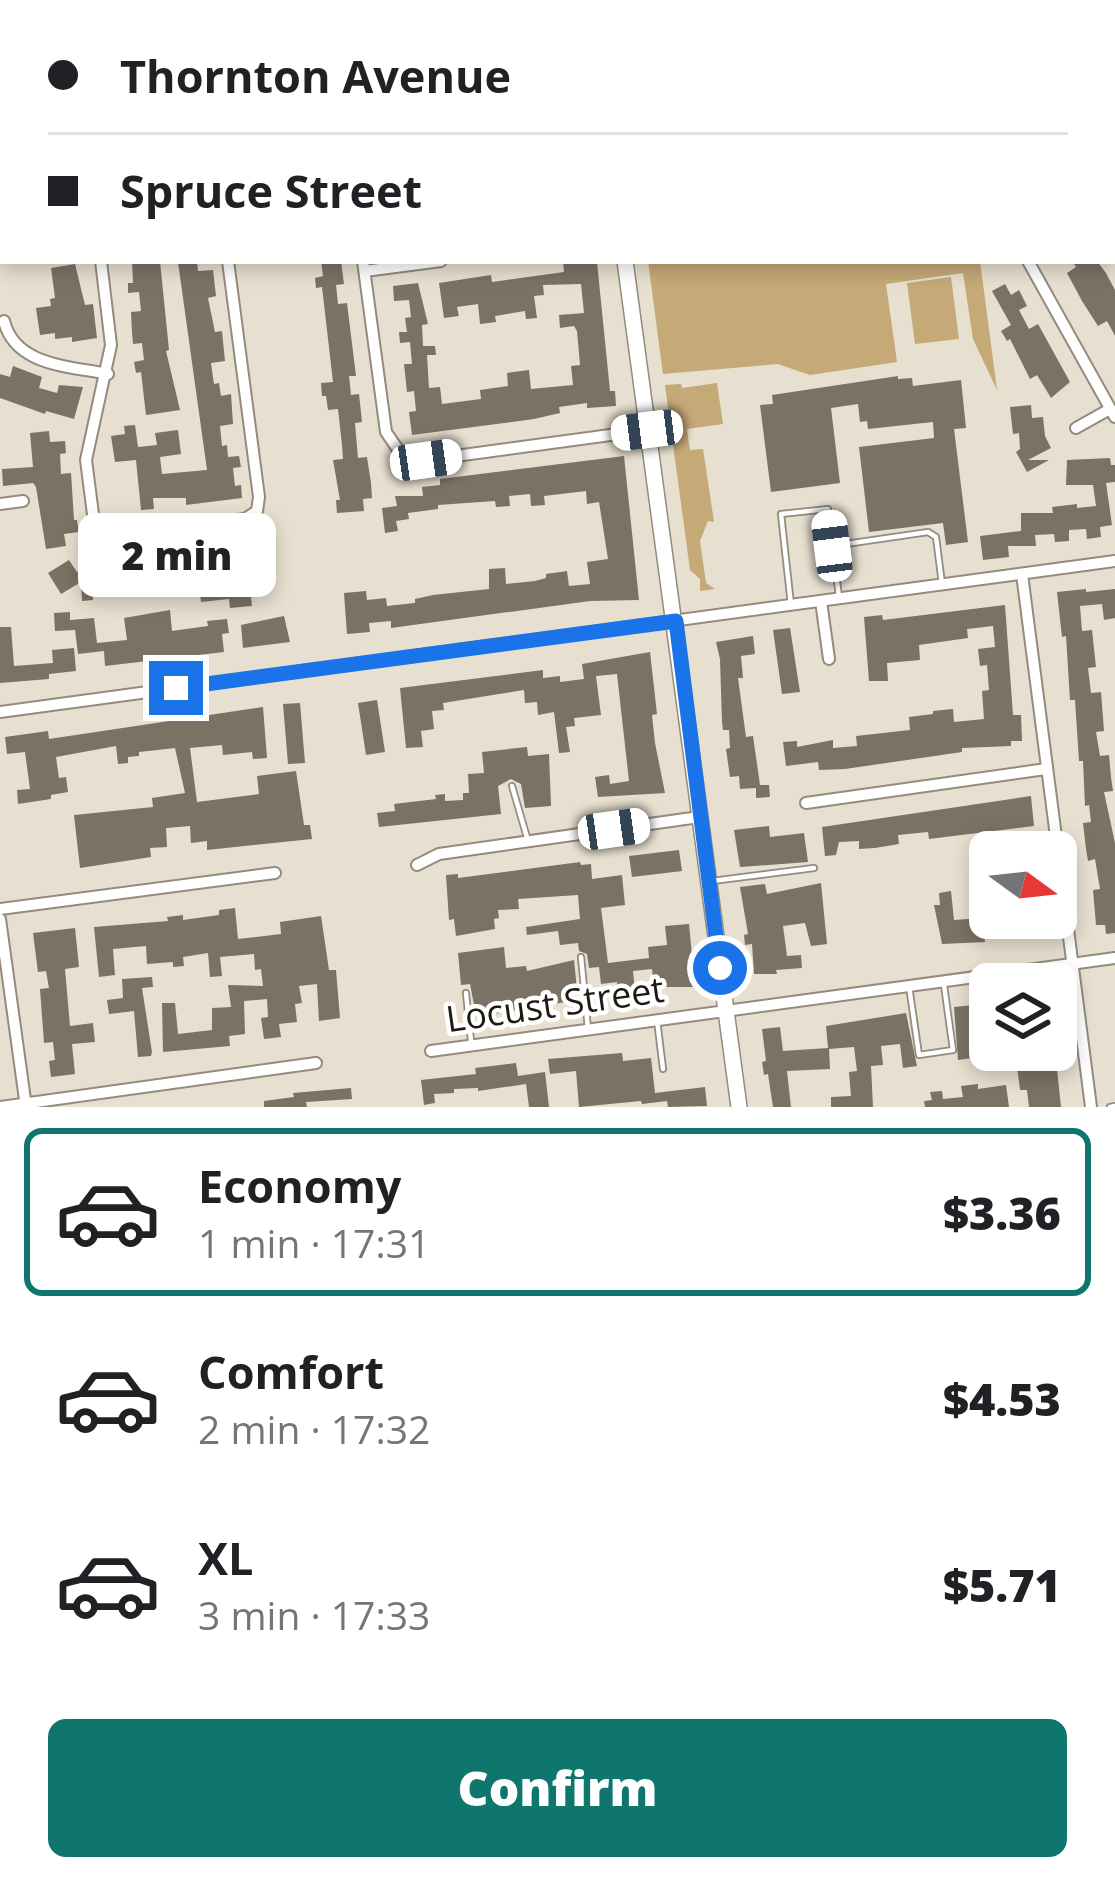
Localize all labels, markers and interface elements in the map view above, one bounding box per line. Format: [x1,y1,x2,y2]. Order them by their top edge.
text: Thornton Avenue [120,45,511,106]
text: Spruce Street [120,160,422,221]
car [609,408,685,452]
car [388,437,464,483]
car [810,508,854,584]
callout: 2 min [77,514,275,598]
text: 2 min [122,528,232,581]
route end [149,661,203,715]
car [576,806,652,852]
north arrow [969,831,1077,939]
map controls [969,831,1077,1071]
route start [693,941,747,995]
button: layers [969,963,1077,1071]
street label: Locust Street [443,964,667,1043]
text: Economy [198,1155,401,1216]
icon: car [54,1158,162,1266]
text: $3.36 [943,1182,1061,1243]
text: 1 min · 17:31 [198,1216,430,1269]
text: Comfort [198,1341,384,1402]
icon: car [54,1344,162,1452]
text: $4.53 [943,1368,1061,1429]
text: 2 min · 17:32 [198,1402,430,1455]
text: XL [198,1527,253,1588]
icon: car [54,1530,162,1638]
text: $5.71 [943,1554,1061,1615]
text: 3 min · 17:33 [198,1588,430,1641]
button: Confirm [48,1719,1067,1857]

